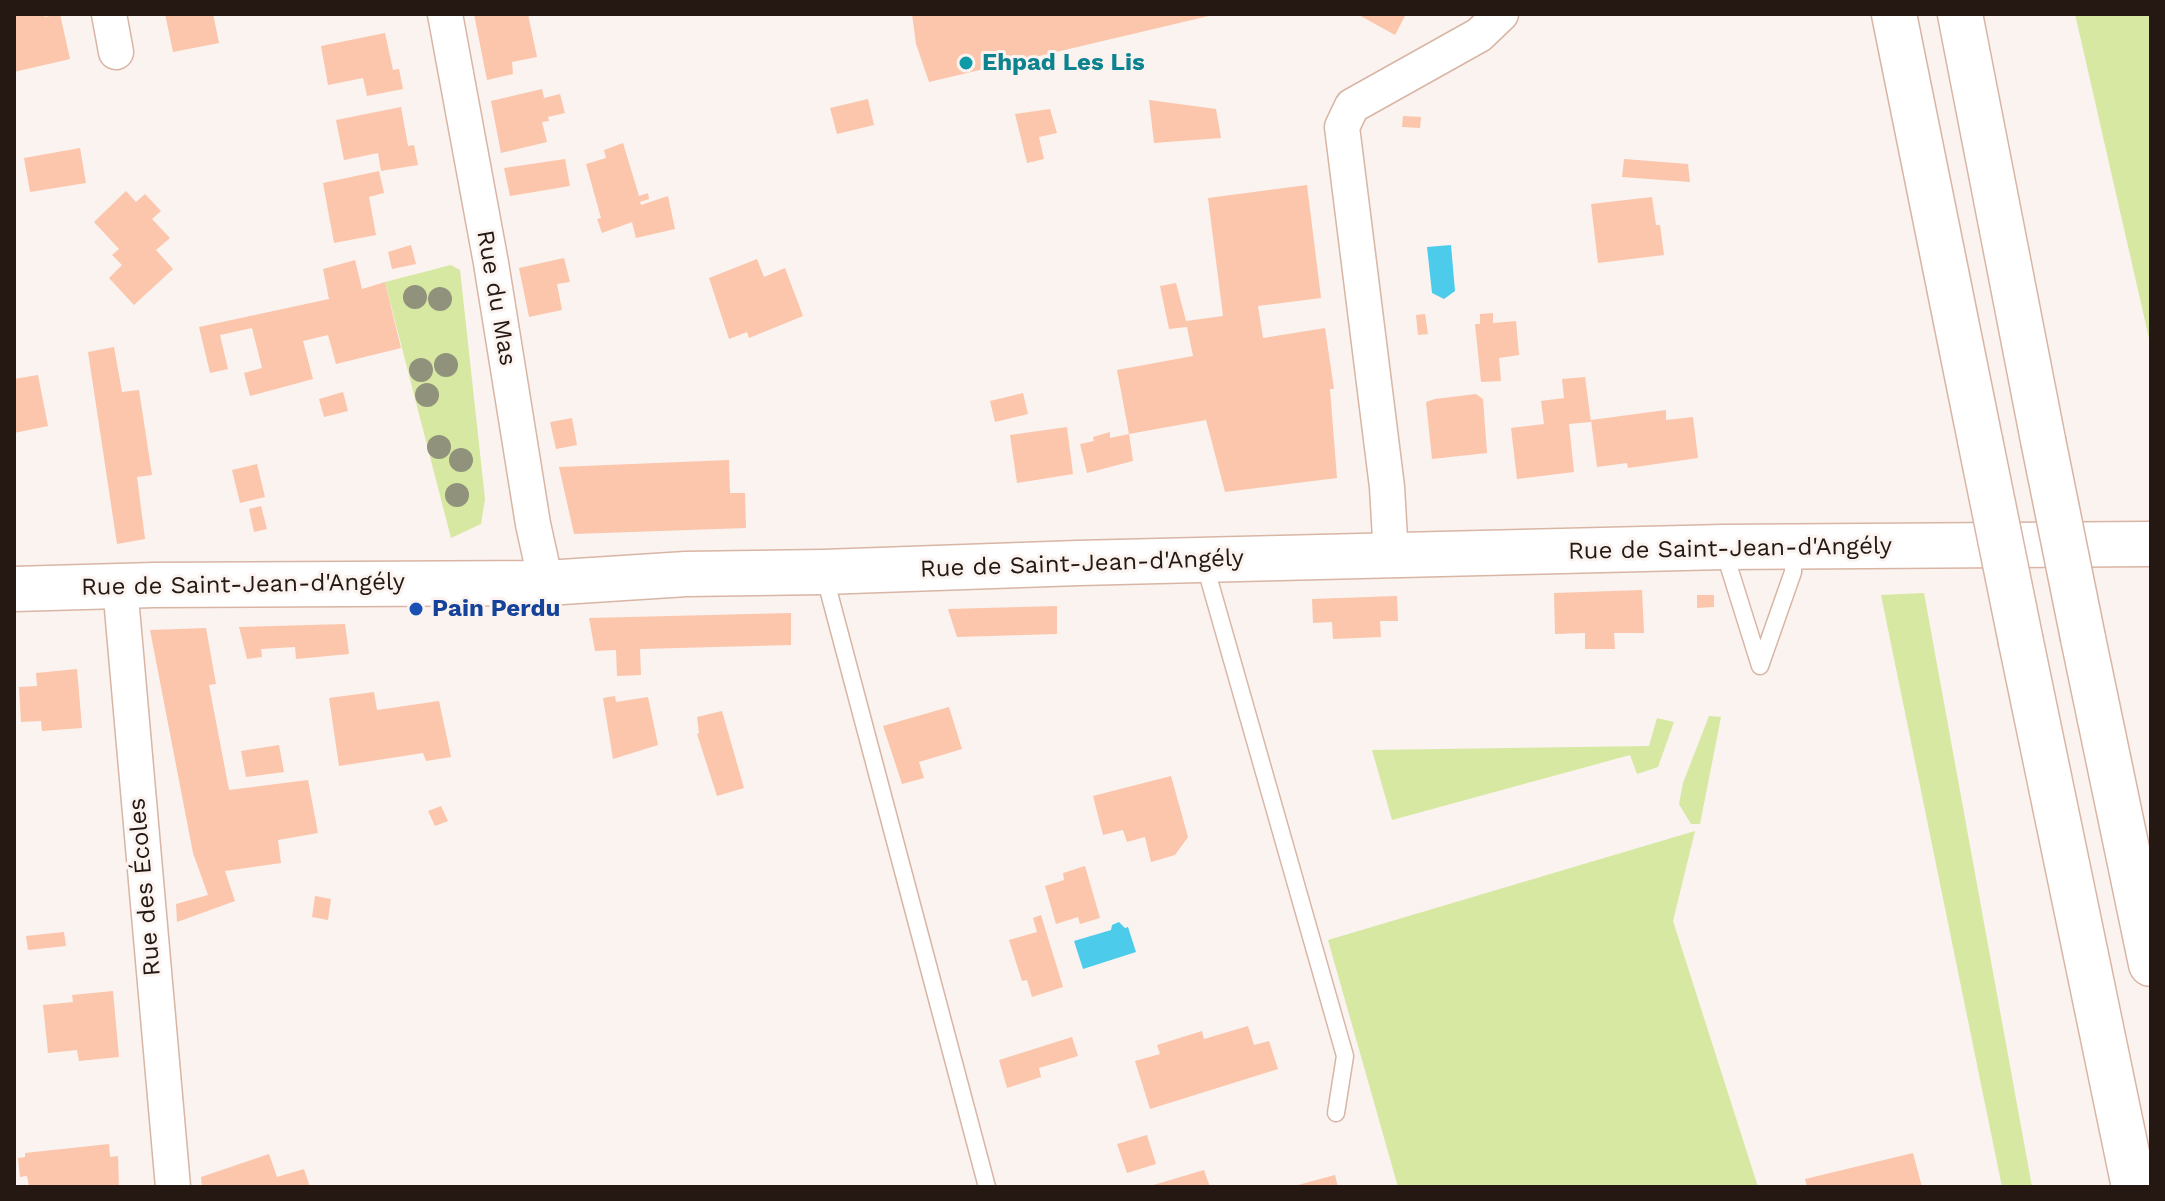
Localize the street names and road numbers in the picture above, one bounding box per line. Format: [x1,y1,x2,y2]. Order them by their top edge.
street label: Rue du Mas [470,228,522,368]
street label: Rue de Saint-Jean-d'Angély [1568,532,1892,566]
street label: Rue de Saint-Jean-d'Angély [920,544,1244,584]
street label: Rue de Saint-Jean-d'Angély [81,568,405,602]
street label: Rue des Écoles [123,797,167,977]

